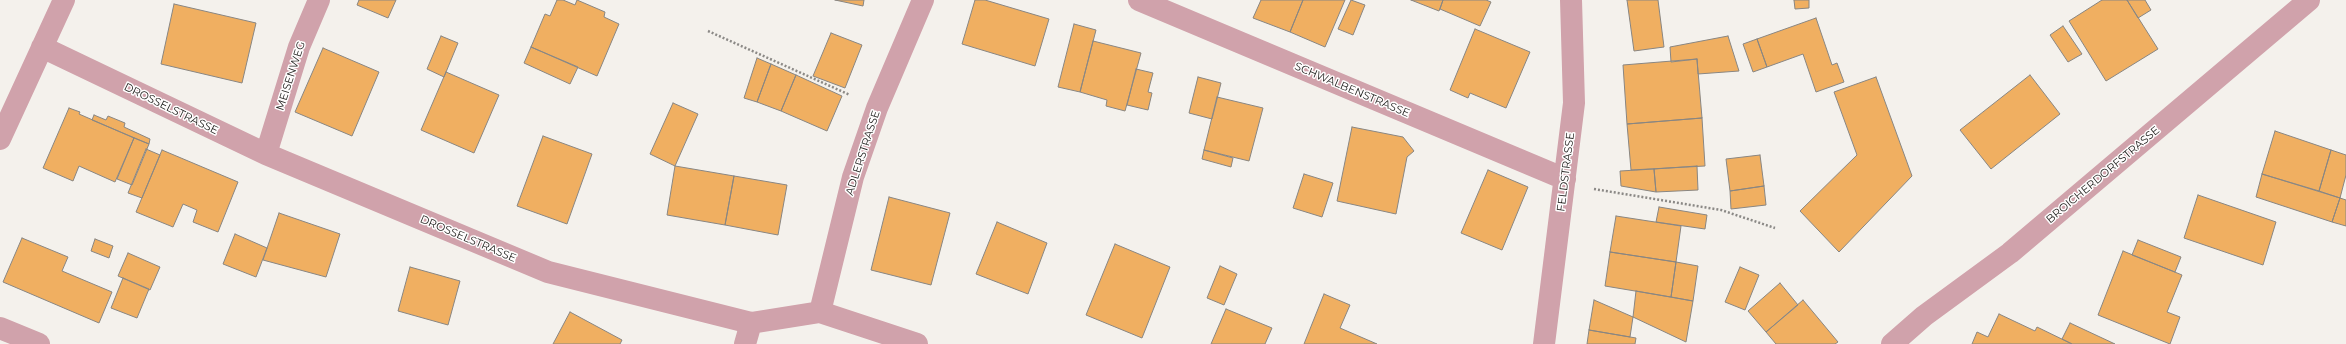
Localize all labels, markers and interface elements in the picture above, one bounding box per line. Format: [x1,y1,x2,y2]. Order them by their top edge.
street label: MEISENWEG [274,40,308,112]
street label: SCHWALBENSTRASSE [1292,60,1412,120]
street label: DROSSELSTRASSE [122,80,220,138]
street label: ADLERSTRASSE [843,109,883,197]
street label: BROICHERDORFSTRASSE [2044,124,2162,226]
street label: FELDSTRASSE [1555,132,1577,212]
street label: DROSSELSTRASSE [418,213,518,265]

